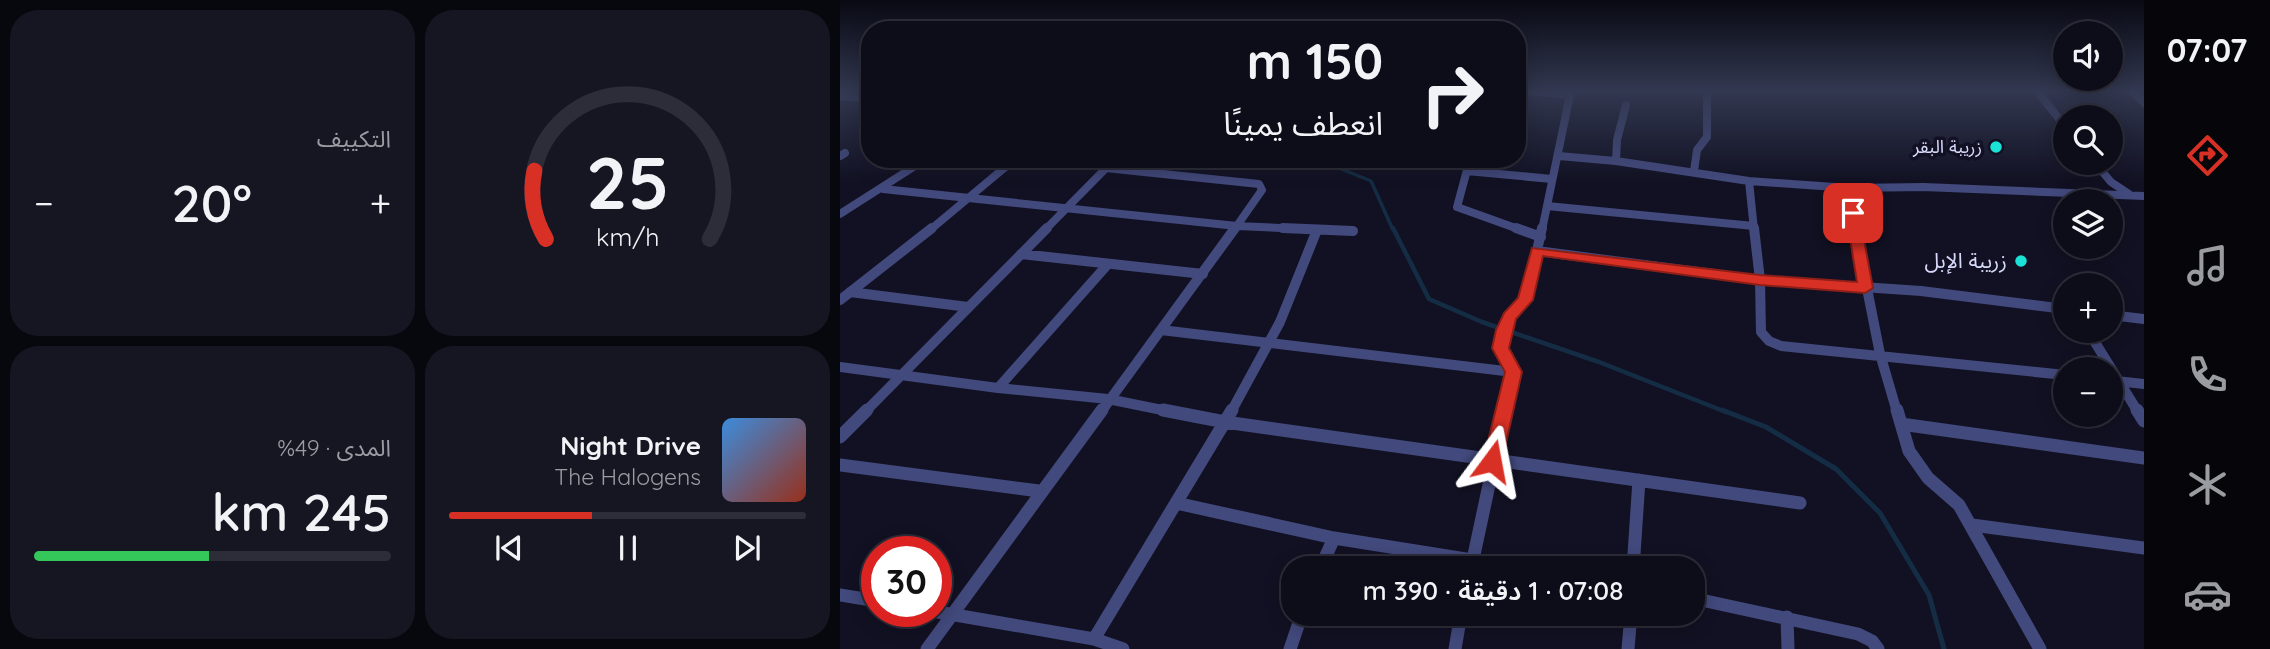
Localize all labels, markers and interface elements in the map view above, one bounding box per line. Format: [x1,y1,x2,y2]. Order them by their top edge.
map controls [2053,21,2123,427]
button: sound [2053,21,2123,91]
text: 150 m [1247,30,1383,91]
text: 07:07 [2167,30,2247,70]
icon: right [1407,49,1498,140]
text: انعطف يمينًا [1223,103,1383,143]
button: search [2053,105,2123,175]
text: التكييف [317,124,391,153]
icon: directions [2183,131,2232,180]
place label: زريبة البقر [1912,135,1982,158]
text: 25 [586,136,669,227]
marker: زريبة البقر [1988,139,2004,155]
text: 20° [171,170,252,235]
text: − [34,179,54,227]
text: + [370,179,391,227]
pin [1823,183,1883,243]
button: layers [2053,189,2123,259]
icon: arrive [1834,194,1872,232]
text: km/h [596,221,659,252]
icon: music [2183,241,2232,290]
place label: زريبة الإبل [1925,247,2007,274]
marker: زريبة الإبل [2013,253,2029,269]
button: + [2053,273,2123,343]
icon: phone [2183,350,2232,399]
button: − [2053,357,2123,427]
position arrow [1455,424,1529,498]
text: Night Drive [560,429,701,462]
text: المدى · 49% [277,433,391,462]
icon: climate [2183,460,2232,509]
text: The Halogens [554,462,701,491]
text: 245 km [212,479,391,544]
icon: previous [490,529,528,567]
icon: pause [609,529,647,567]
icon: next [728,529,766,567]
speed limit sign: 30 [861,536,952,627]
icon: car [2183,570,2232,619]
text: 07:08 · 1 دقيقة · 390 m [1363,574,1623,607]

